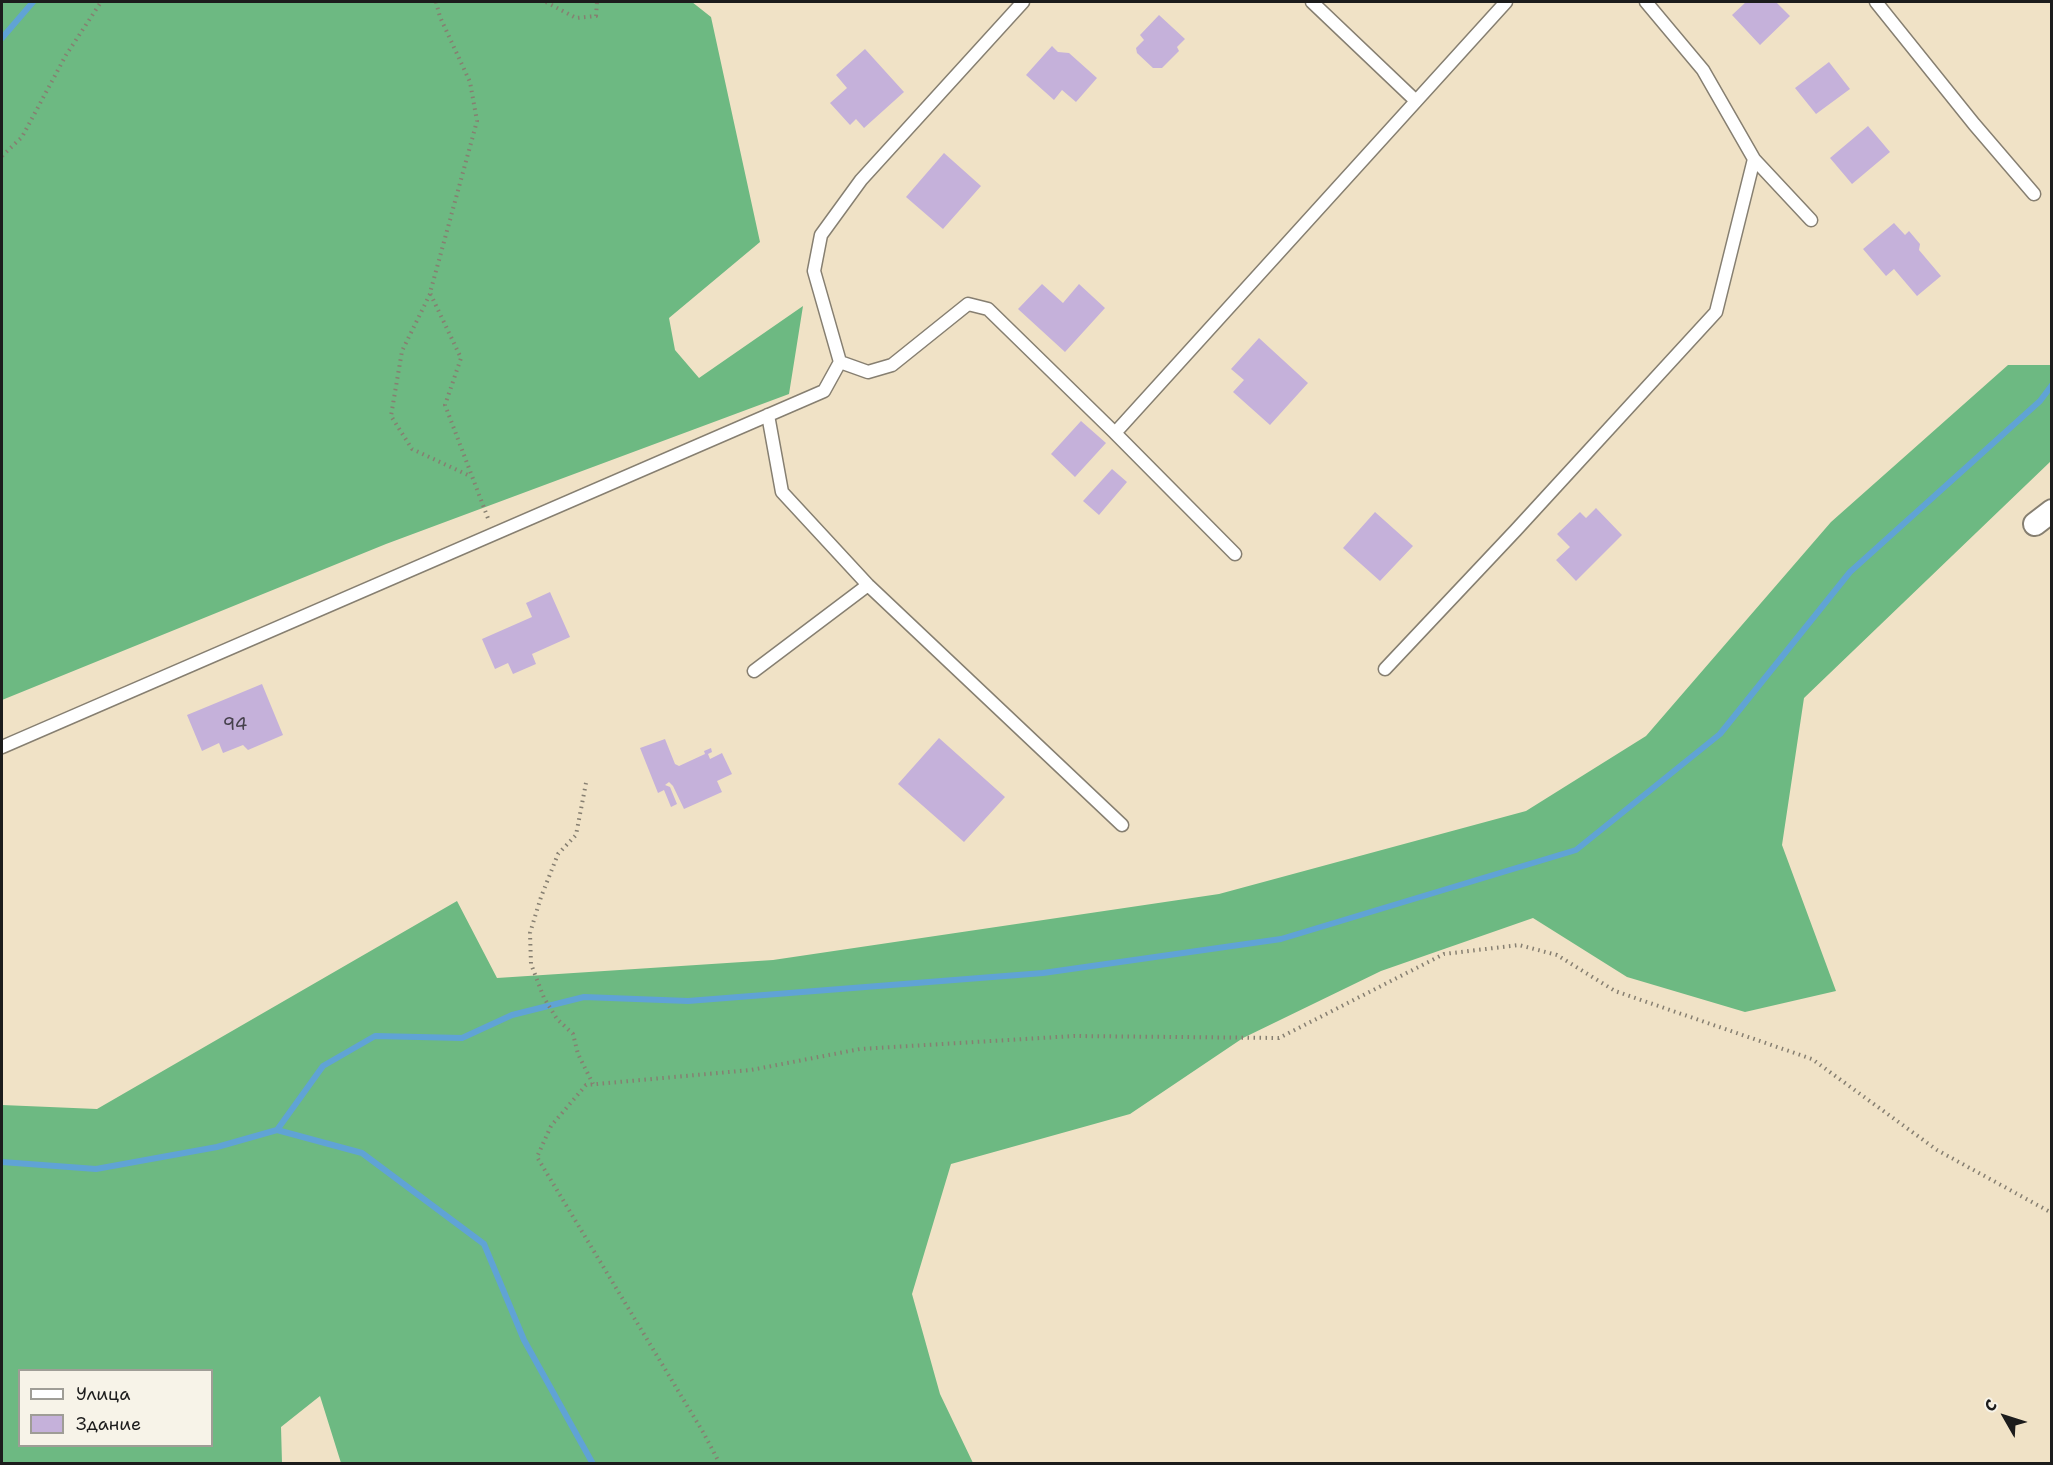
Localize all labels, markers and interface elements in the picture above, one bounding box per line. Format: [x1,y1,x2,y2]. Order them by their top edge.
house number: 94 [223,714,247,736]
legend [18,1369,213,1447]
text: Улица [76,1382,130,1406]
north arrow [1975,1387,2035,1447]
text: С [1979,1395,2002,1416]
text: Здание [76,1412,141,1436]

